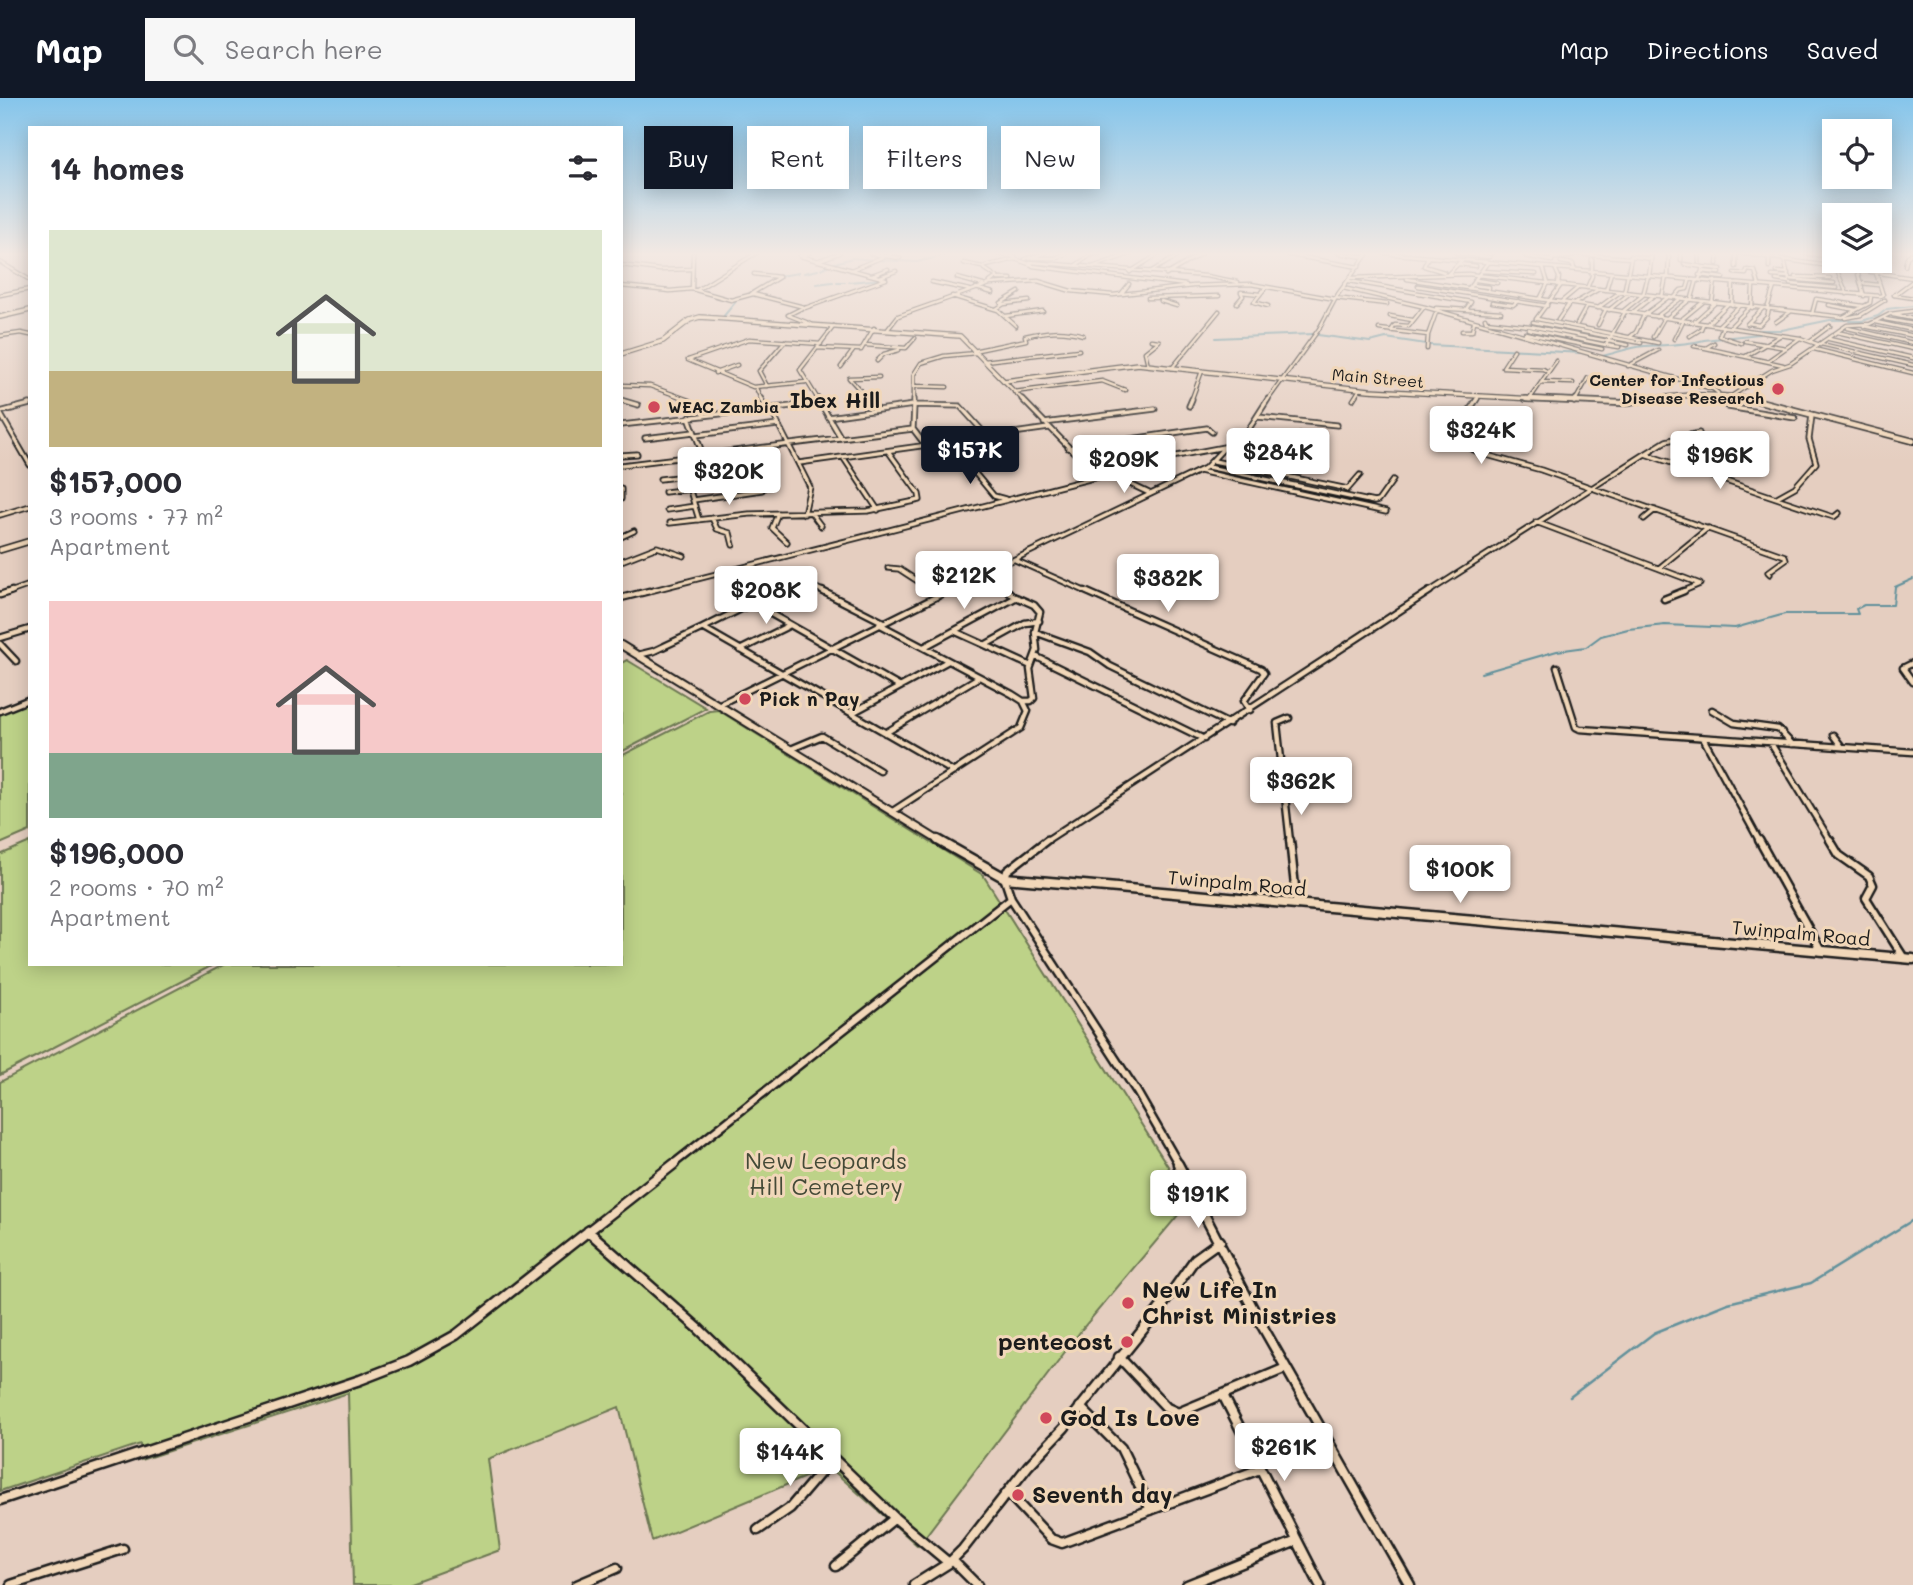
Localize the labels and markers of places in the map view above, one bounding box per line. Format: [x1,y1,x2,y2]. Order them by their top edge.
place label: Center for Infectious Disease Research [1589,369,1764,408]
marker: Center for Infectious Disease Research [1770,381,1786,397]
place label: WEAC Zambia [668,396,779,417]
marker: WEAC Zambia [646,399,662,415]
pin: $324K [1432,406,1530,466]
pin: $157K [921,426,1019,486]
pin: $284K [1229,428,1327,488]
pin: $196K [1671,432,1769,491]
pin: $209K [1075,436,1173,495]
pin: $320K [680,448,778,507]
pin: $212K [915,552,1013,611]
pin: $382K [1119,554,1217,614]
pin: $208K [717,566,815,626]
place label: Pick n Pay [759,686,860,711]
marker: Pick n Pay [737,691,753,707]
pin: $362K [1252,758,1350,817]
pin: $100K [1411,846,1509,905]
pin: $191K [1149,1170,1247,1230]
place label: New Life In Christ Ministries [1142,1274,1337,1330]
marker: New Life In Christ Ministries [1120,1295,1136,1311]
place label: pentecost [998,1326,1113,1356]
marker: pentecost [1119,1334,1135,1350]
place label: God Is Love [1060,1402,1200,1432]
marker: God Is Love [1038,1410,1054,1426]
pin: $261K [1235,1424,1333,1483]
pin: $144K [741,1428,839,1488]
place label: Seventh day [1032,1479,1172,1509]
marker: Seventh day [1010,1487,1026,1503]

